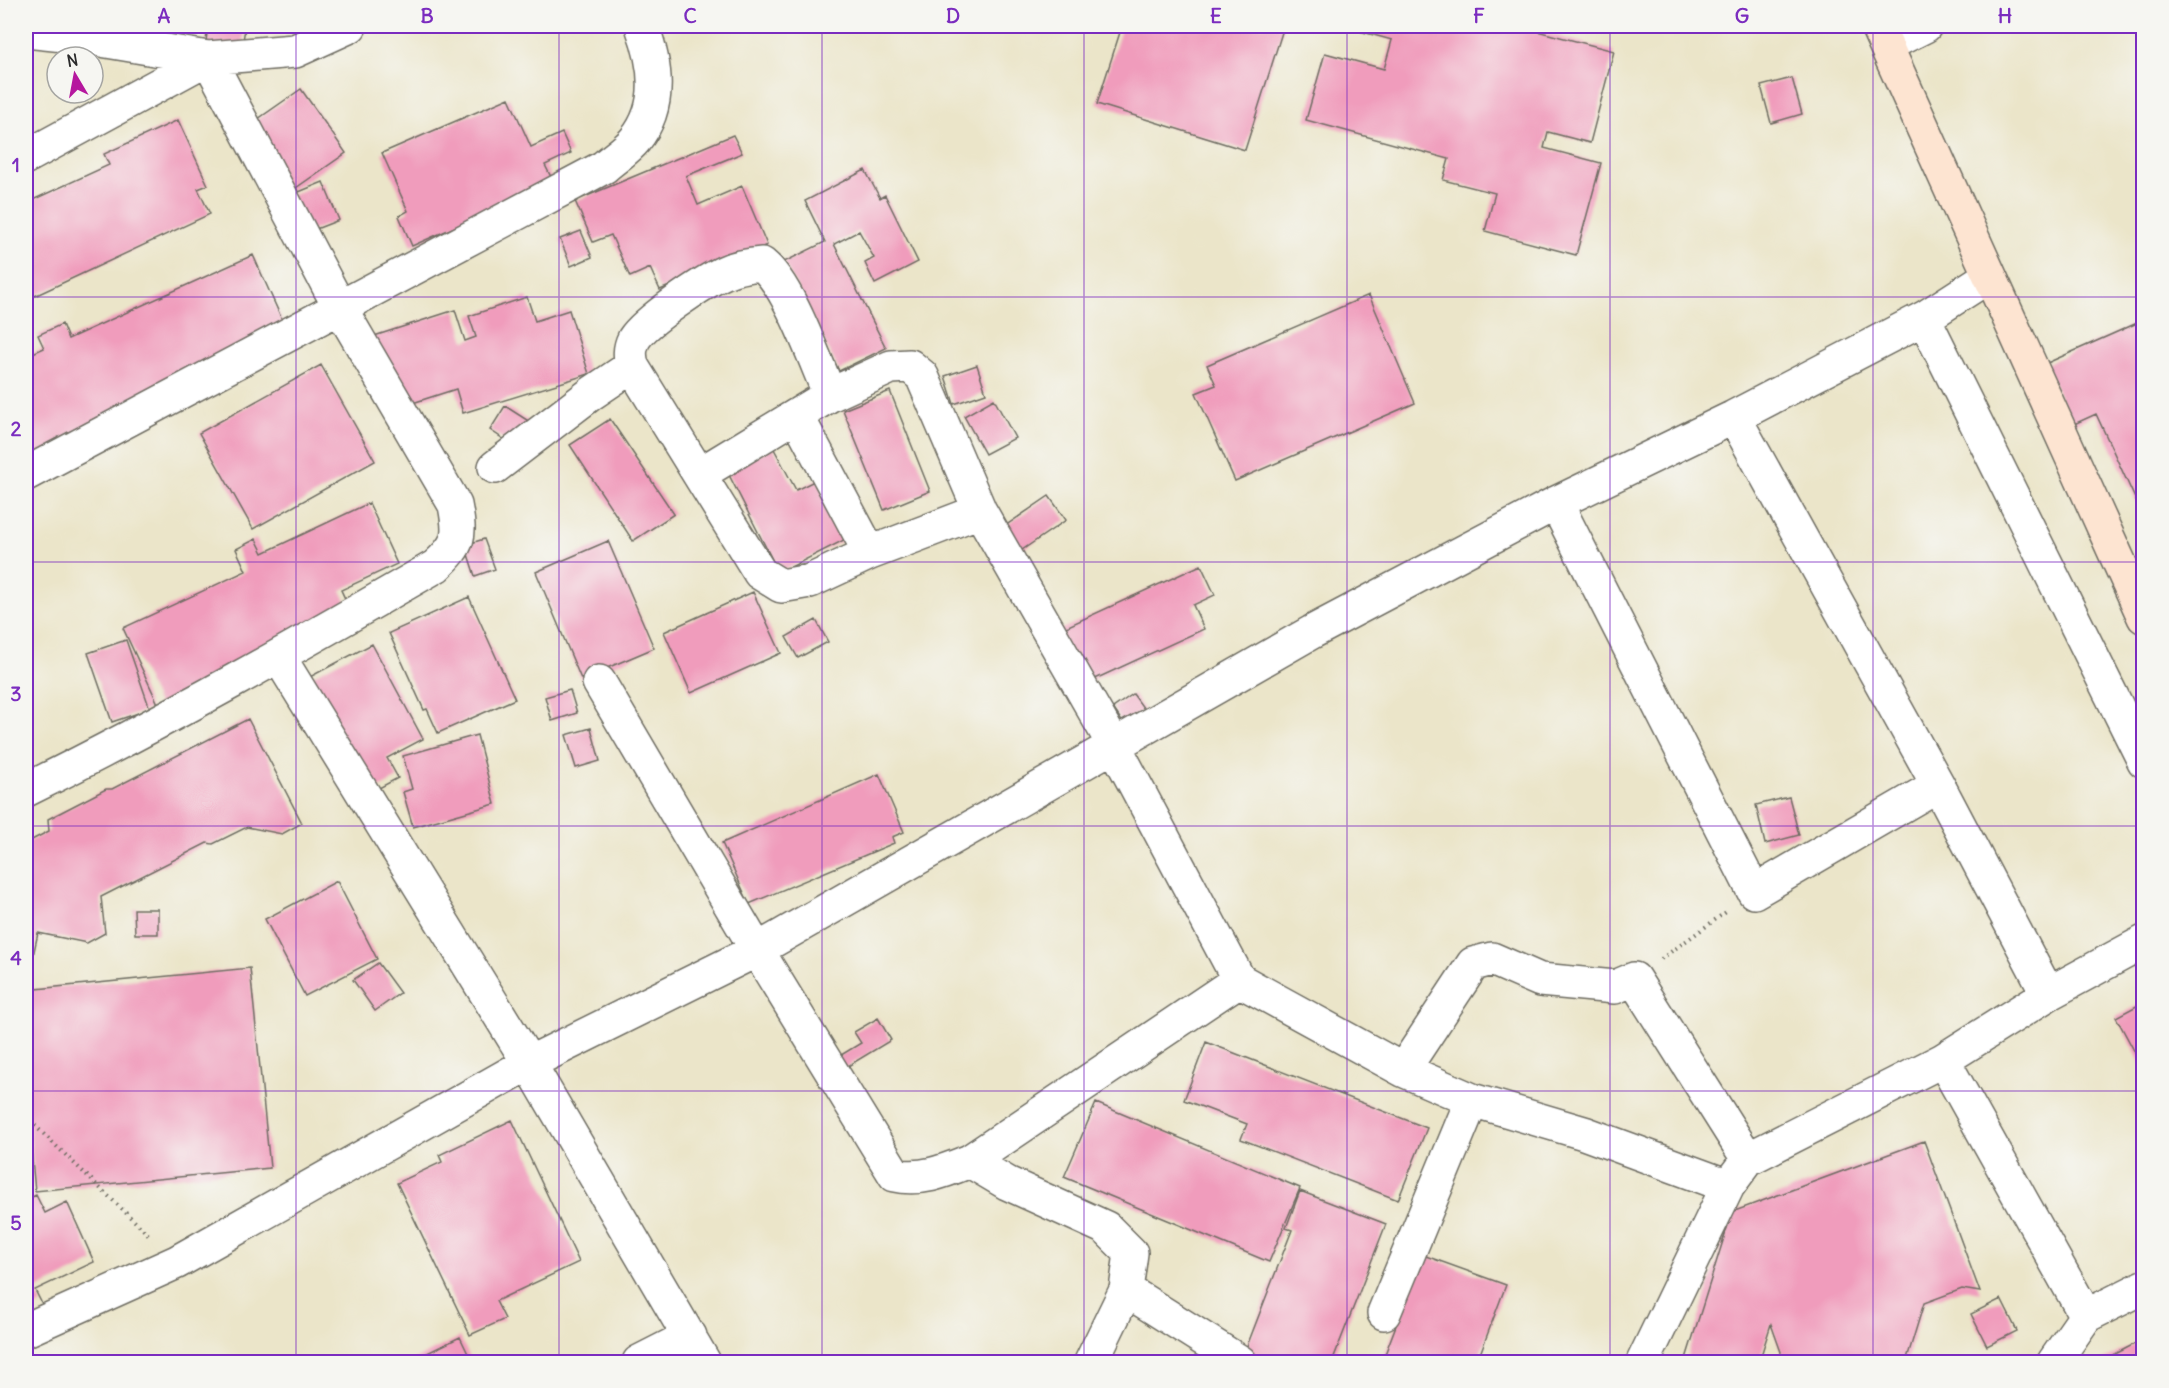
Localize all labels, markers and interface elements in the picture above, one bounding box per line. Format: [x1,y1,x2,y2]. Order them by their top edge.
text: A [158,3,171,28]
text: B [420,3,434,28]
text: C [683,3,697,28]
text: D [946,3,960,28]
text: E [1210,3,1222,28]
text: F [1473,3,1485,28]
text: G [1735,3,1749,28]
text: H [1998,3,2012,28]
north arrow [45,45,105,105]
text: N [65,49,80,71]
text: 1 [12,152,20,177]
text: 2 [11,416,22,441]
text: 3 [10,681,22,706]
text: 4 [10,945,22,970]
text: 5 [10,1210,22,1235]

